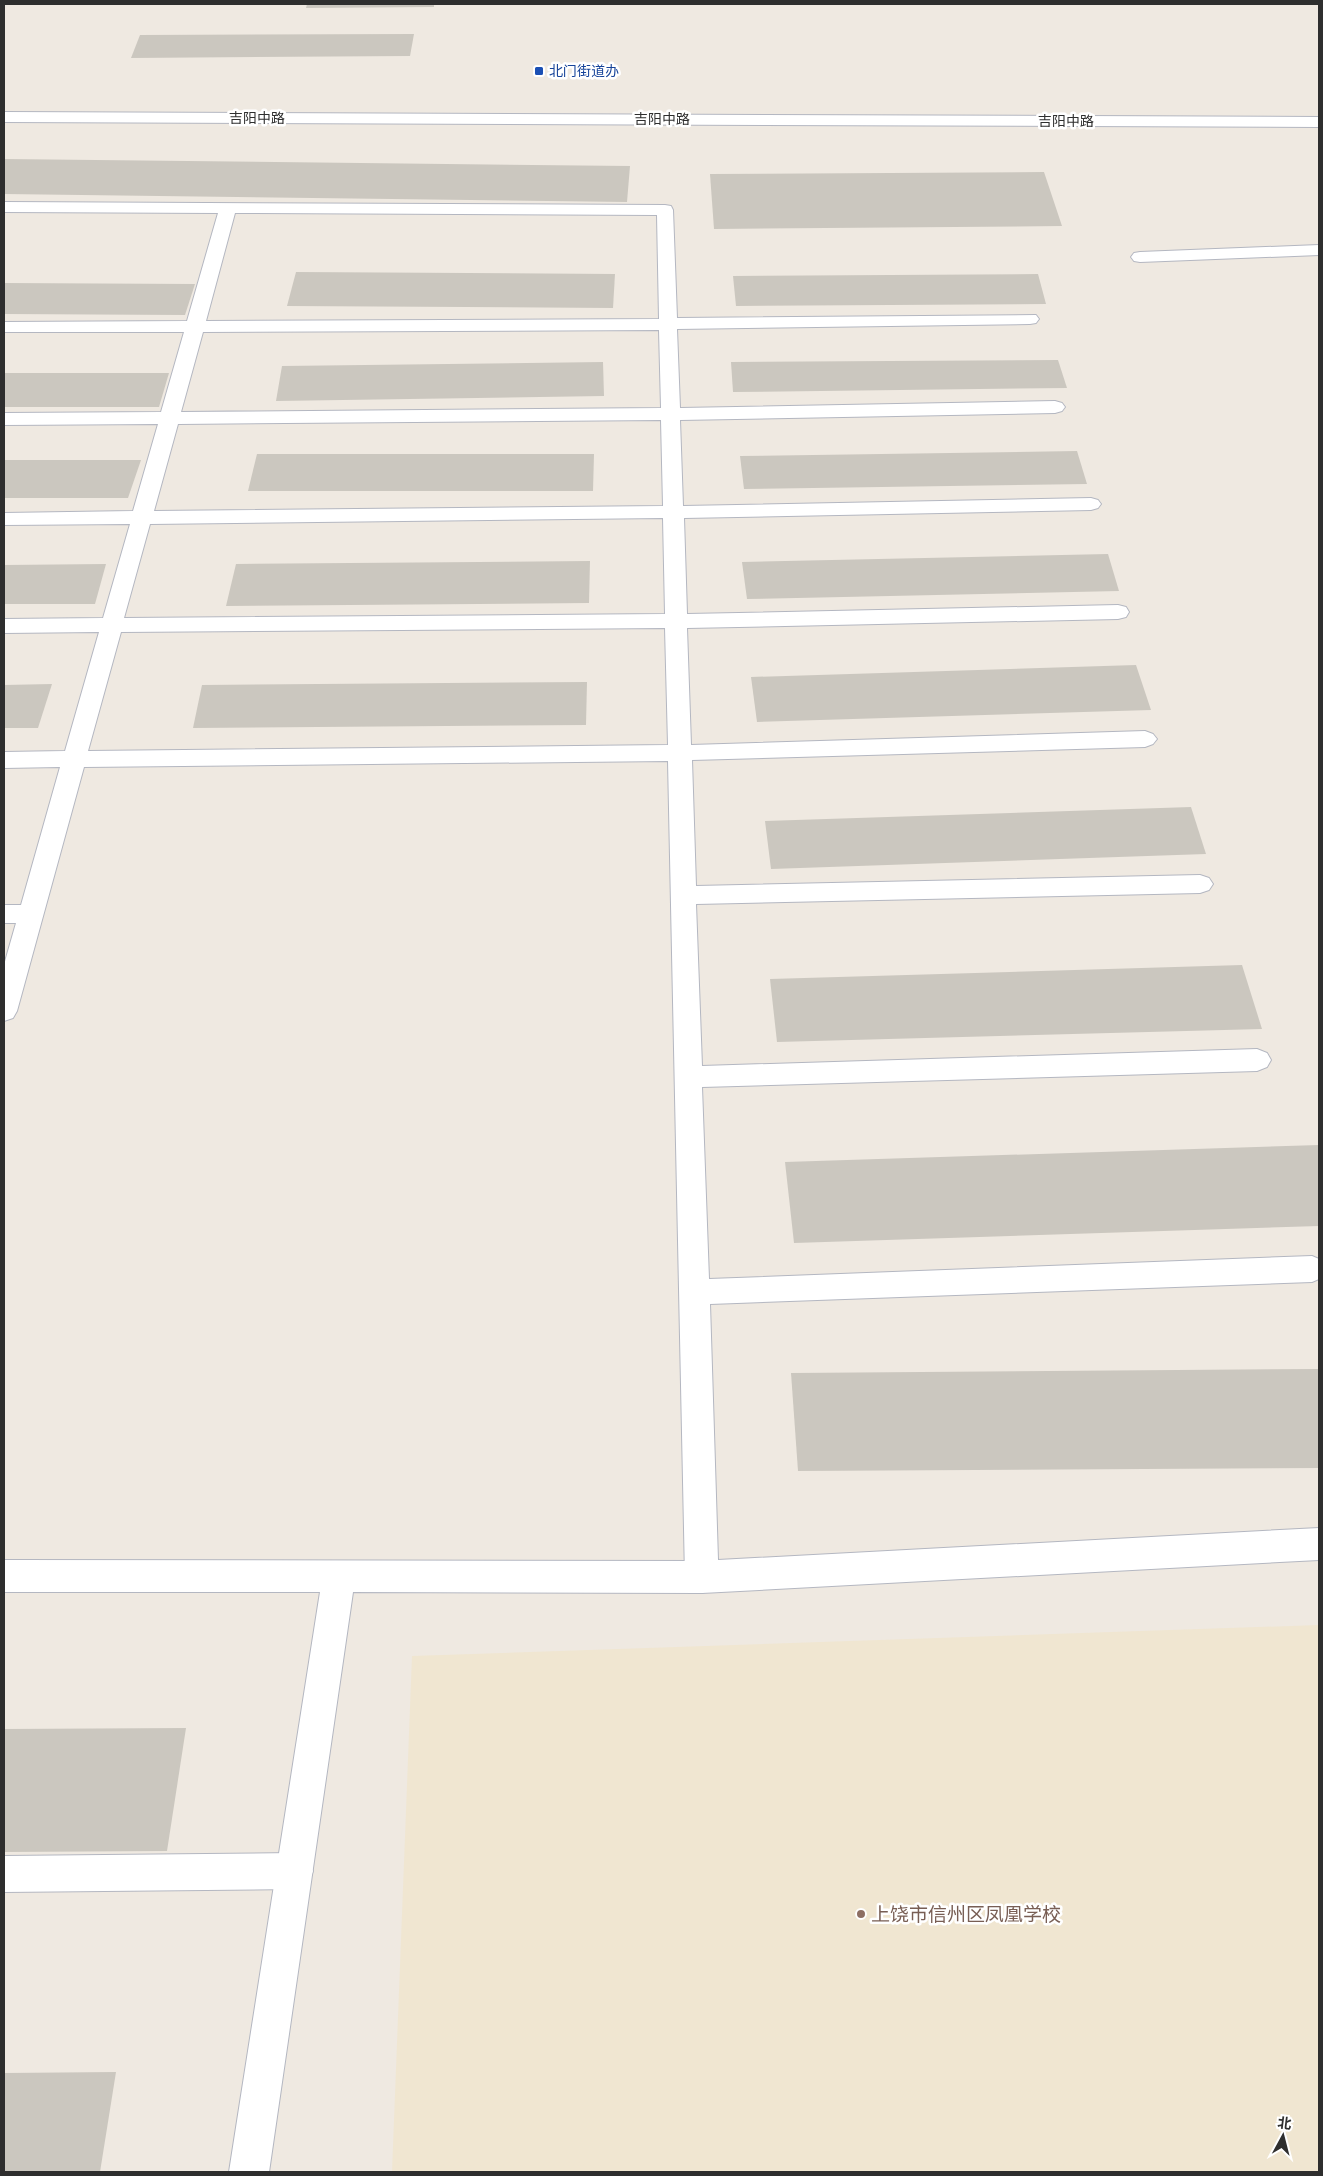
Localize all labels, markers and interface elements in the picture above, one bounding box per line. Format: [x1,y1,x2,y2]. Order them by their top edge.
place label: 北门街道办 [549,63,619,79]
marker: 北门街道办 [533,65,545,77]
street label: 吉阳中路 [229,110,285,126]
street label: 吉阳中路 [634,111,690,127]
street label: 吉阳中路 [1038,113,1094,129]
place label: 上饶市信州区凤凰学校 [871,1903,1061,1925]
marker: 上饶市信州区凤凰学校 [855,1908,867,1920]
north arrow [1258,2111,1308,2161]
text: 北 [1277,2114,1293,2132]

